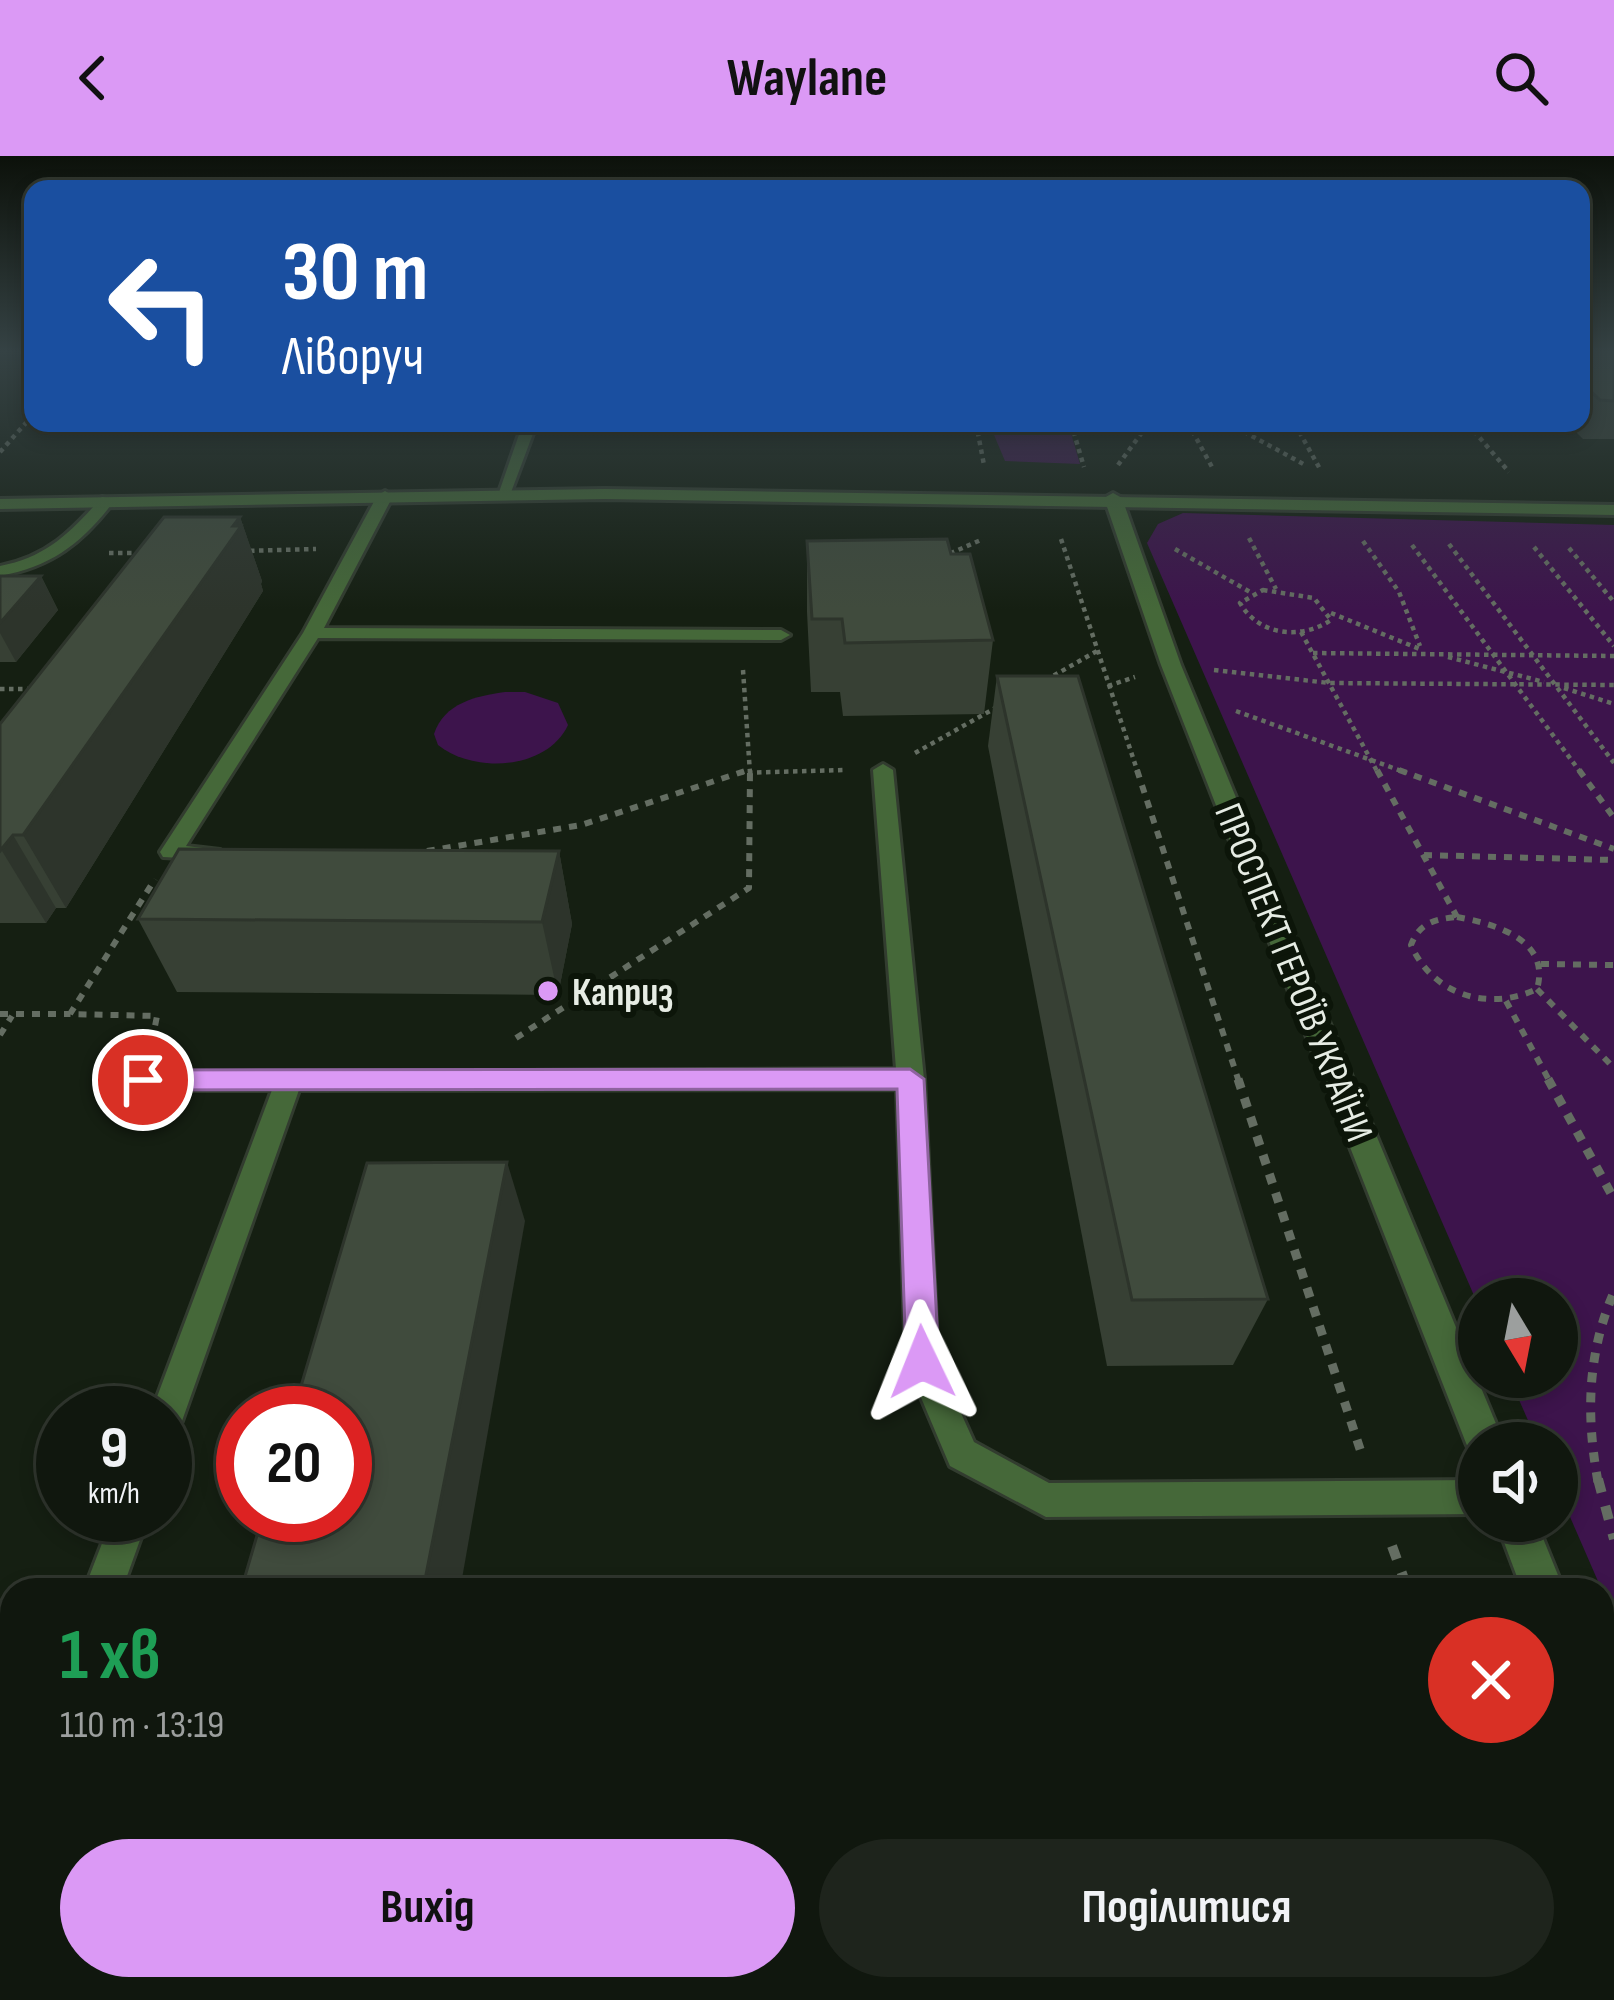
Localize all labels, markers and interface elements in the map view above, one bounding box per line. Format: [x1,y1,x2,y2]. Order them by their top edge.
icon: back [60,45,126,111]
icon: search [1488,45,1554,111]
text: Waylane [727,46,887,111]
text: 30 m [282,223,428,324]
icon: left [84,228,240,384]
text: Ліворуч [282,325,424,390]
street label: ПРОСПЕКТ ГЕРОЇВ УКРАЇНИ [1203,797,1382,1149]
place label: Каприз [572,970,673,1017]
marker: Каприз [535,978,561,1004]
pin [92,1029,194,1131]
icon: arrive [110,1047,176,1113]
north arrow [1458,1278,1578,1398]
map controls [1458,1278,1578,1542]
position arrow [859,1299,985,1425]
speed limit sign: 20 [216,1386,372,1542]
text: 9 [100,1413,128,1485]
button: sound [1458,1422,1578,1542]
text: km/h [88,1476,140,1512]
text: 1 хв [60,1613,161,1700]
button: close [1428,1617,1554,1743]
text: 110 m · 13:19 [60,1702,224,1749]
button: Вихід [60,1839,795,1977]
button: Поділитися [819,1839,1554,1977]

